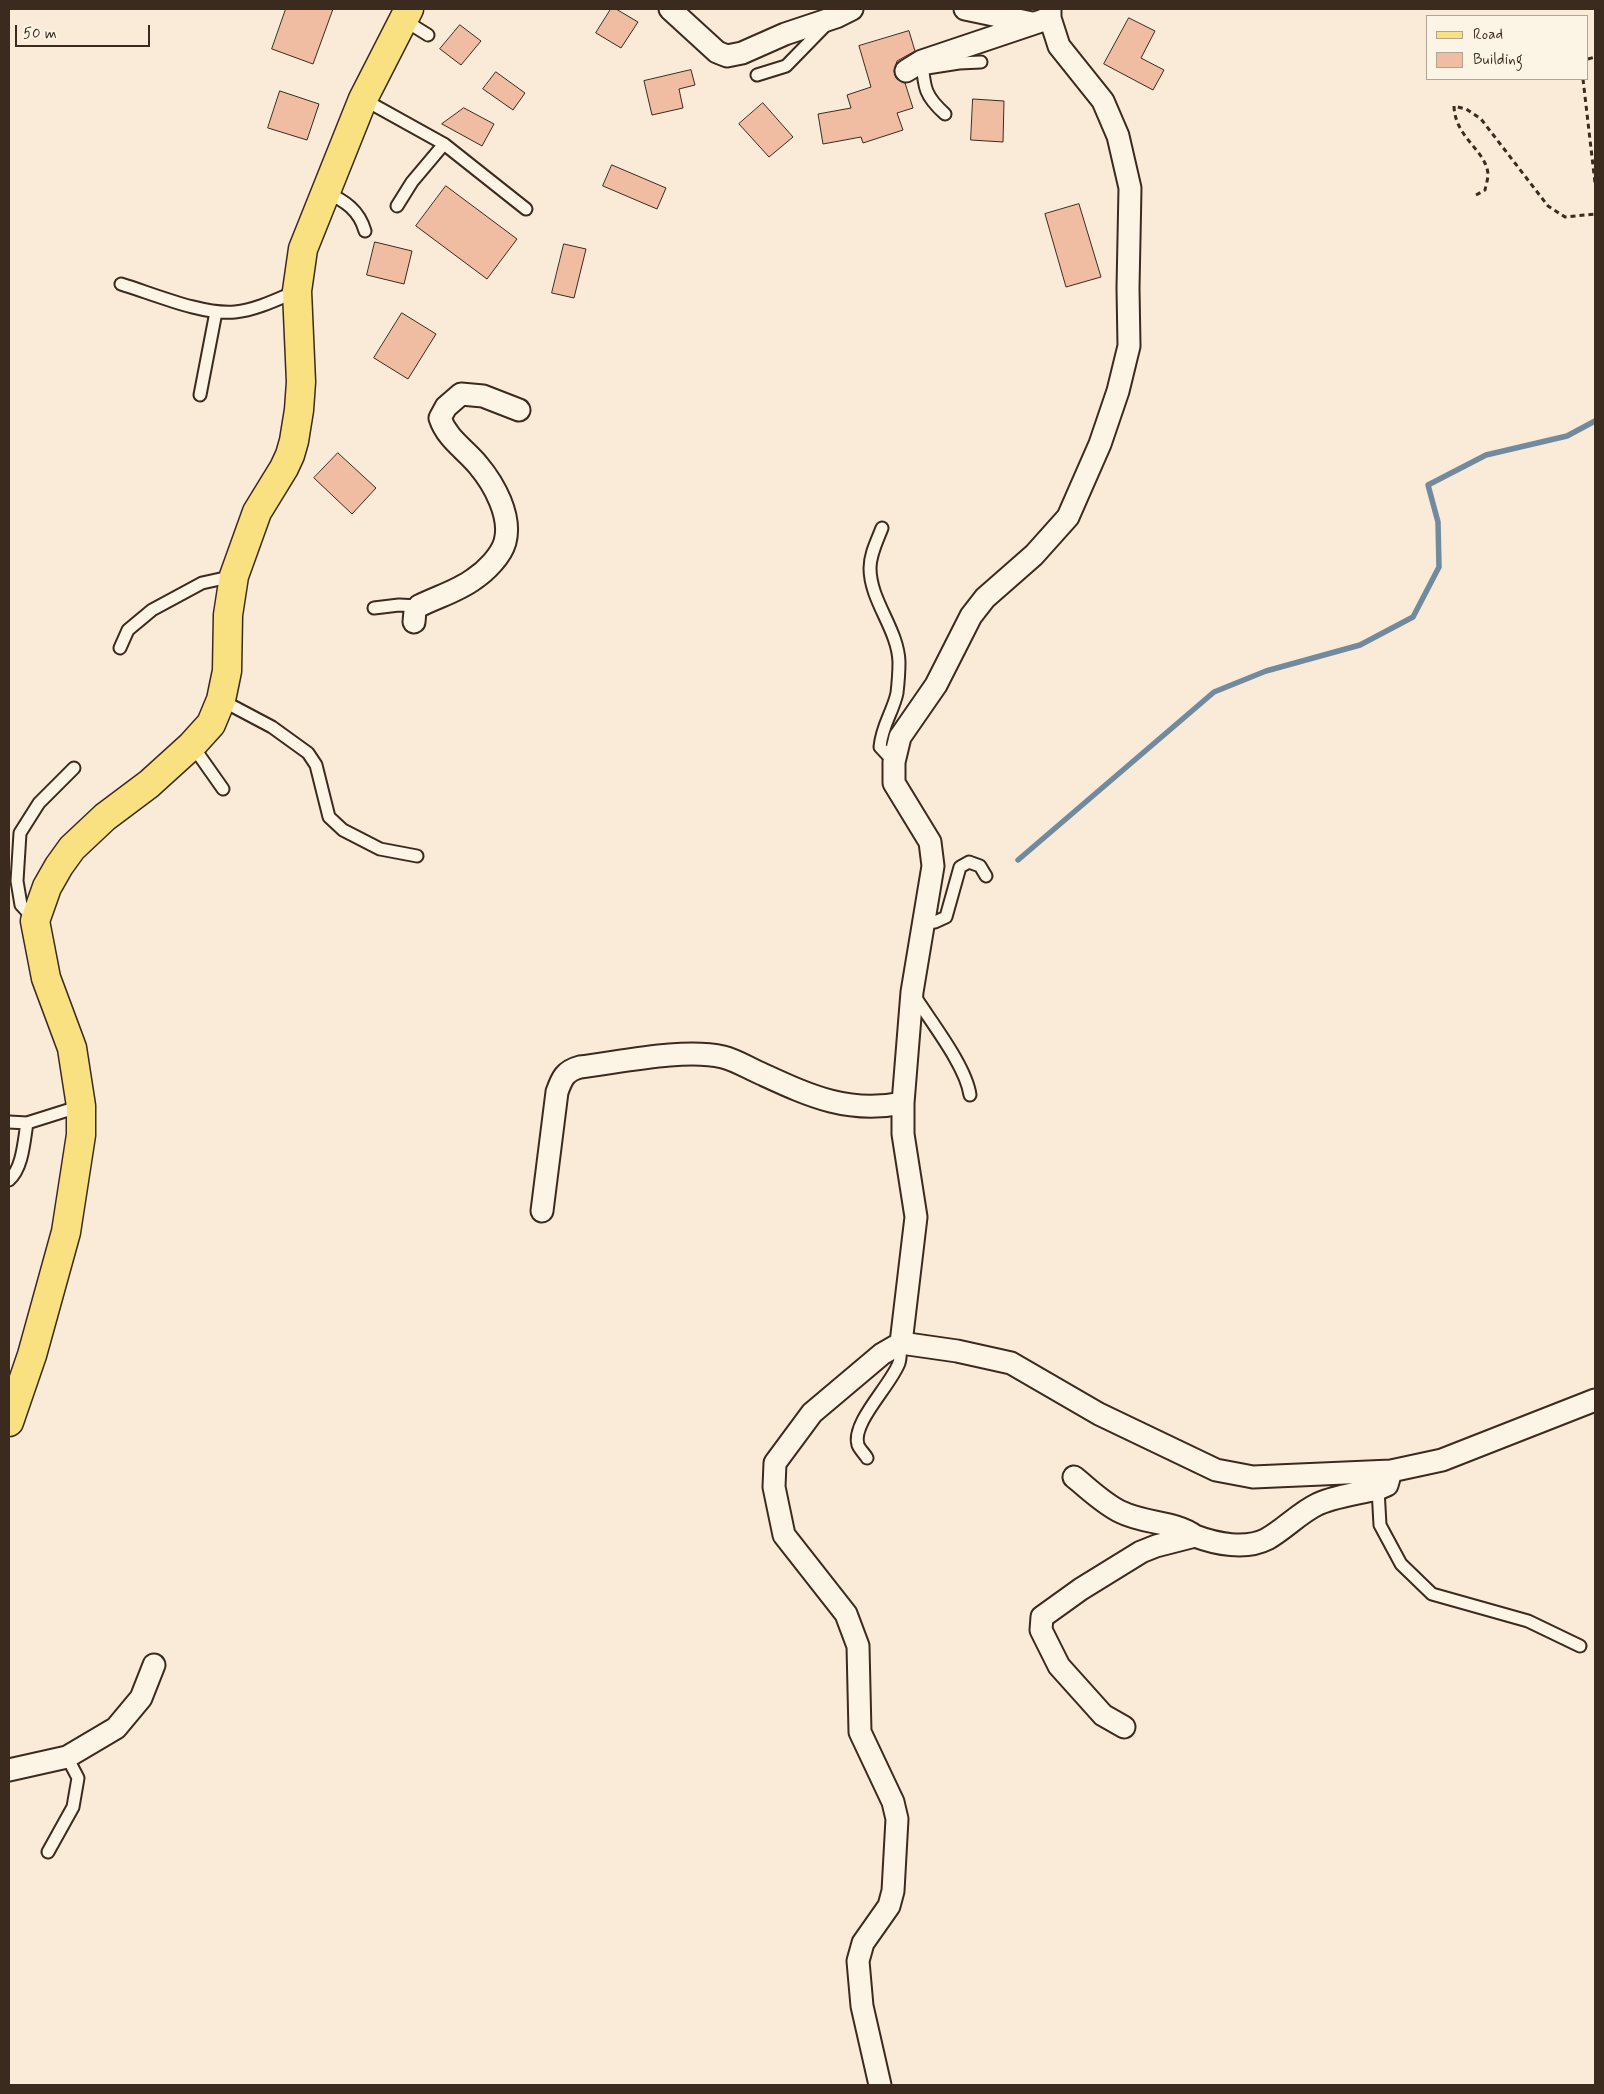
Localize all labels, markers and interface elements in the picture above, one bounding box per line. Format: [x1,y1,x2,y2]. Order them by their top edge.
scale bar [18,15,152,47]
legend [1426,15,1589,80]
text: 50 m [23,24,57,44]
text: Road [1473,25,1503,45]
text: Building [1473,50,1523,70]

